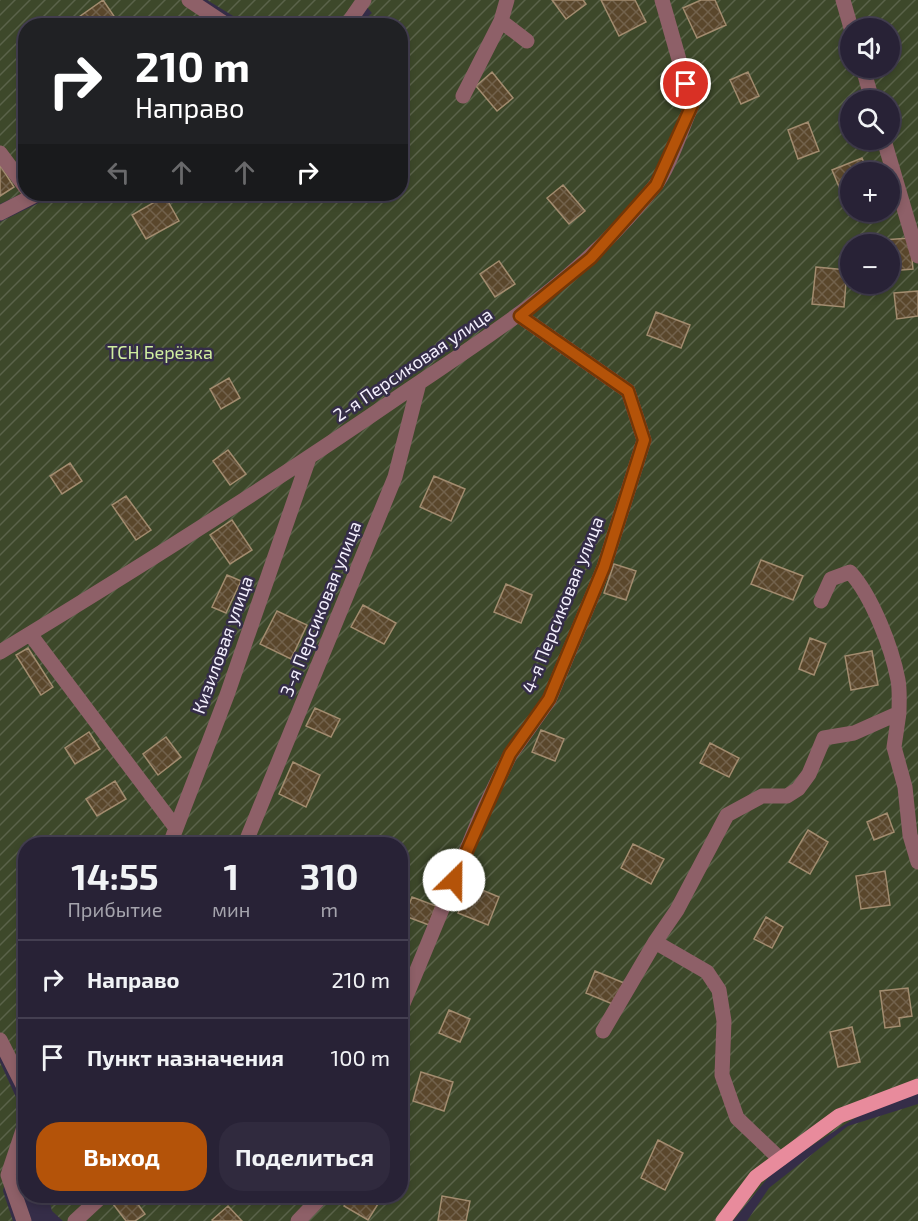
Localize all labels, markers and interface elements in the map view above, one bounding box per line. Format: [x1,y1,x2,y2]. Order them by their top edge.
map controls [840,18,900,294]
button: sound [840,18,900,78]
text: 210 m [135,40,250,90]
icon: right [36,42,114,120]
pin [660,58,711,109]
icon: arrive [669,67,702,100]
button: search [840,90,900,150]
text: Направо [135,91,244,123]
icon: left [102,156,135,189]
icon: ahead [165,156,198,189]
icon: ahead [228,156,261,189]
icon: right [291,156,324,189]
button: + [840,162,900,222]
button: − [840,234,900,294]
street label: 2-я Персиковая улица [329,303,496,426]
park label: ТСН Берёзка [107,341,213,363]
street label: 4-я Персиковая улица [517,513,608,696]
street label: 3-я Персиковая улица [275,518,365,700]
street label: Кизиловая улица [187,573,257,717]
position arrow [422,848,486,912]
text: 14:55 [71,854,159,897]
text: 1 [223,854,239,897]
text: 310 [300,854,359,897]
text: Прибытие [67,897,163,921]
text: мин [212,897,250,921]
text: m [320,897,338,921]
icon: right [36,963,69,996]
text: Направо [87,966,180,992]
text: 210 m [331,966,390,992]
icon: arrive [36,1041,69,1074]
text: Пункт назначения [87,1044,284,1070]
text: 100 m [331,1044,390,1070]
button: Выход [36,1122,207,1191]
button: Поделиться [219,1122,390,1191]

